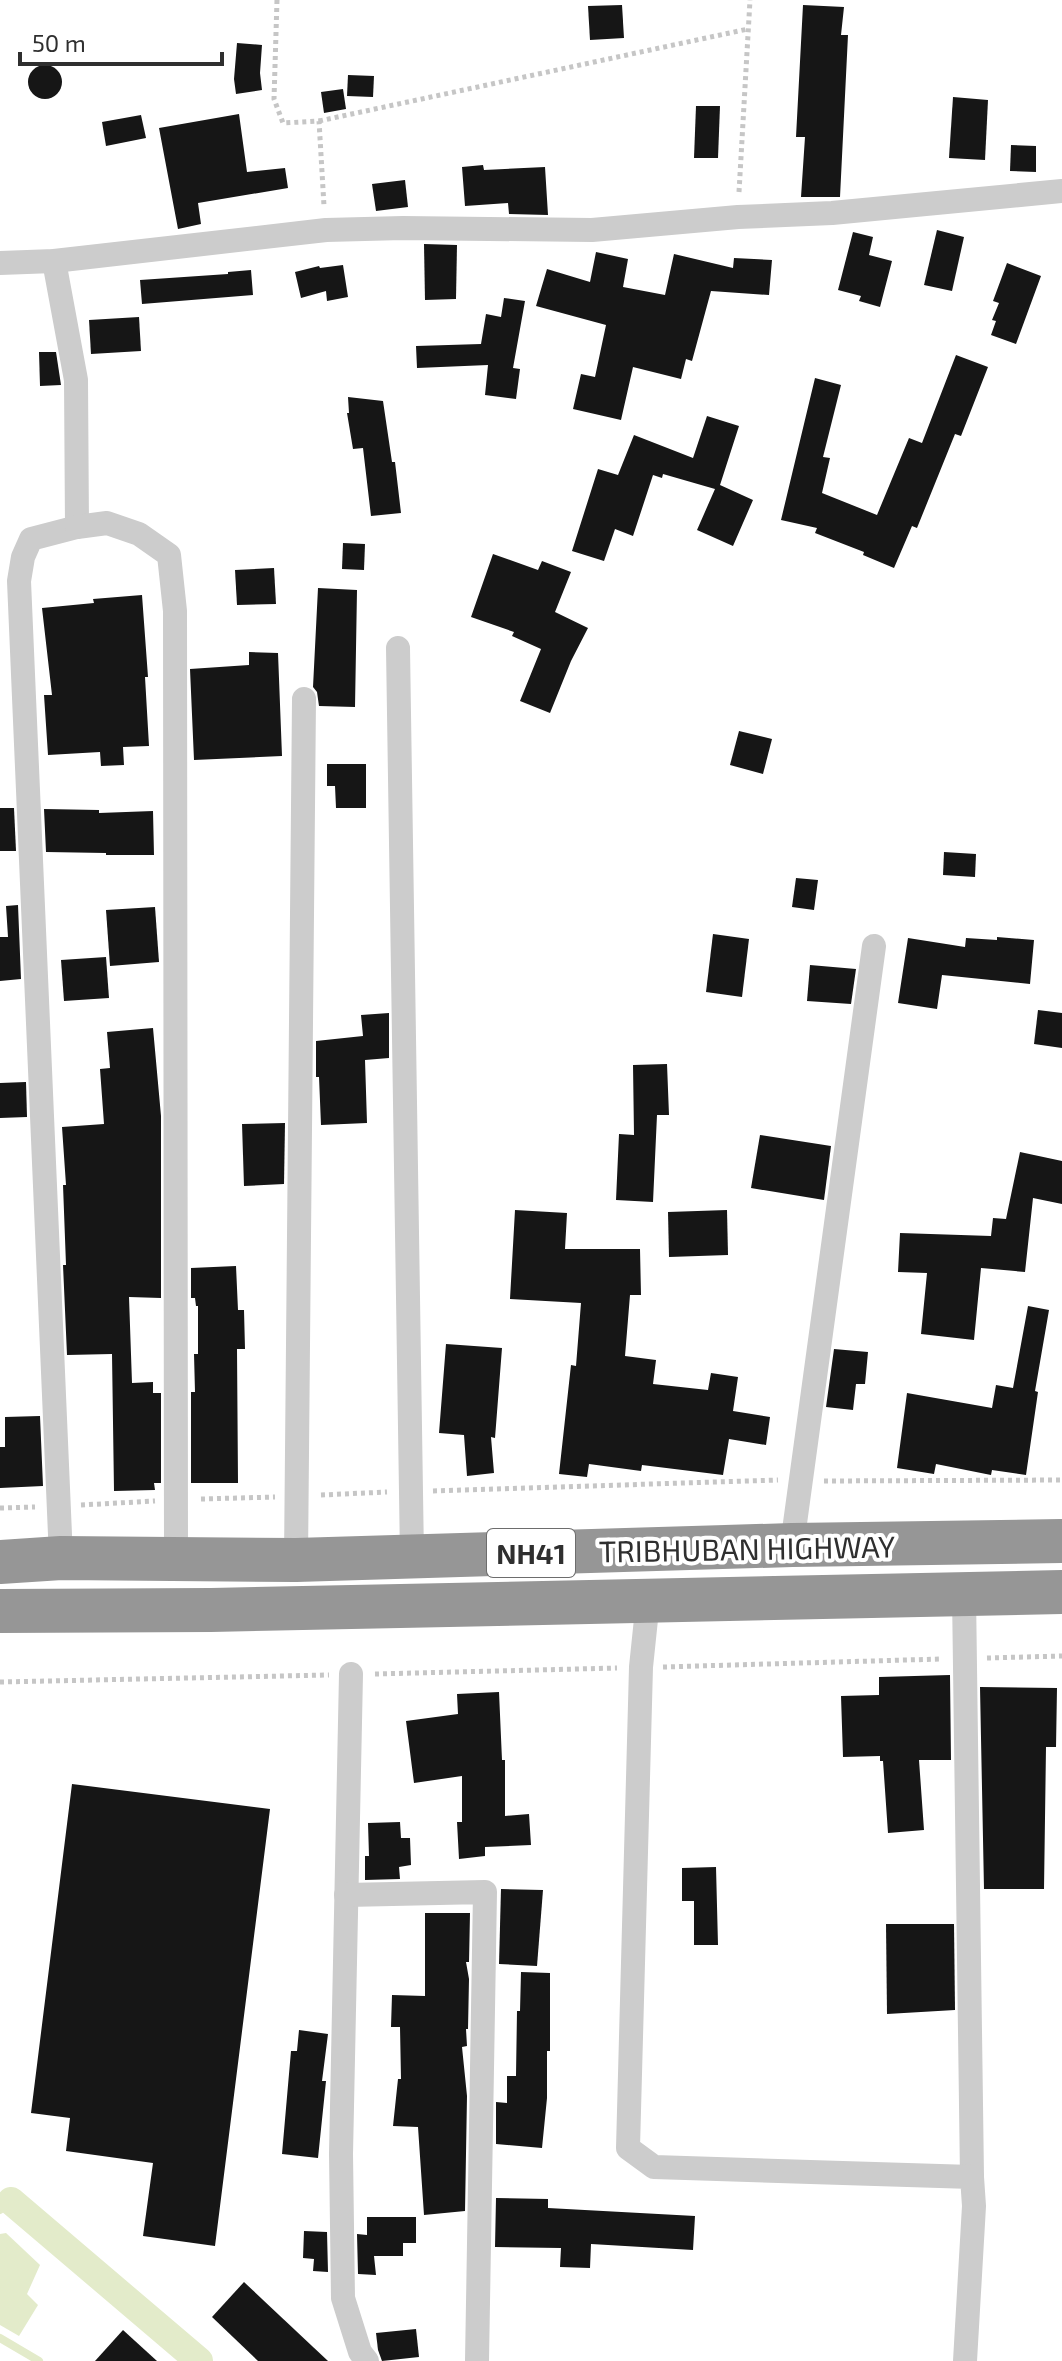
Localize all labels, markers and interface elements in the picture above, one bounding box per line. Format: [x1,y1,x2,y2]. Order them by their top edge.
scale bar [20,16,222,66]
text: 50 m [32,28,86,57]
street label: TRIBHUBAN HIGHWAY [599,1527,895,1569]
road number: NH41 [487,1529,575,1577]

